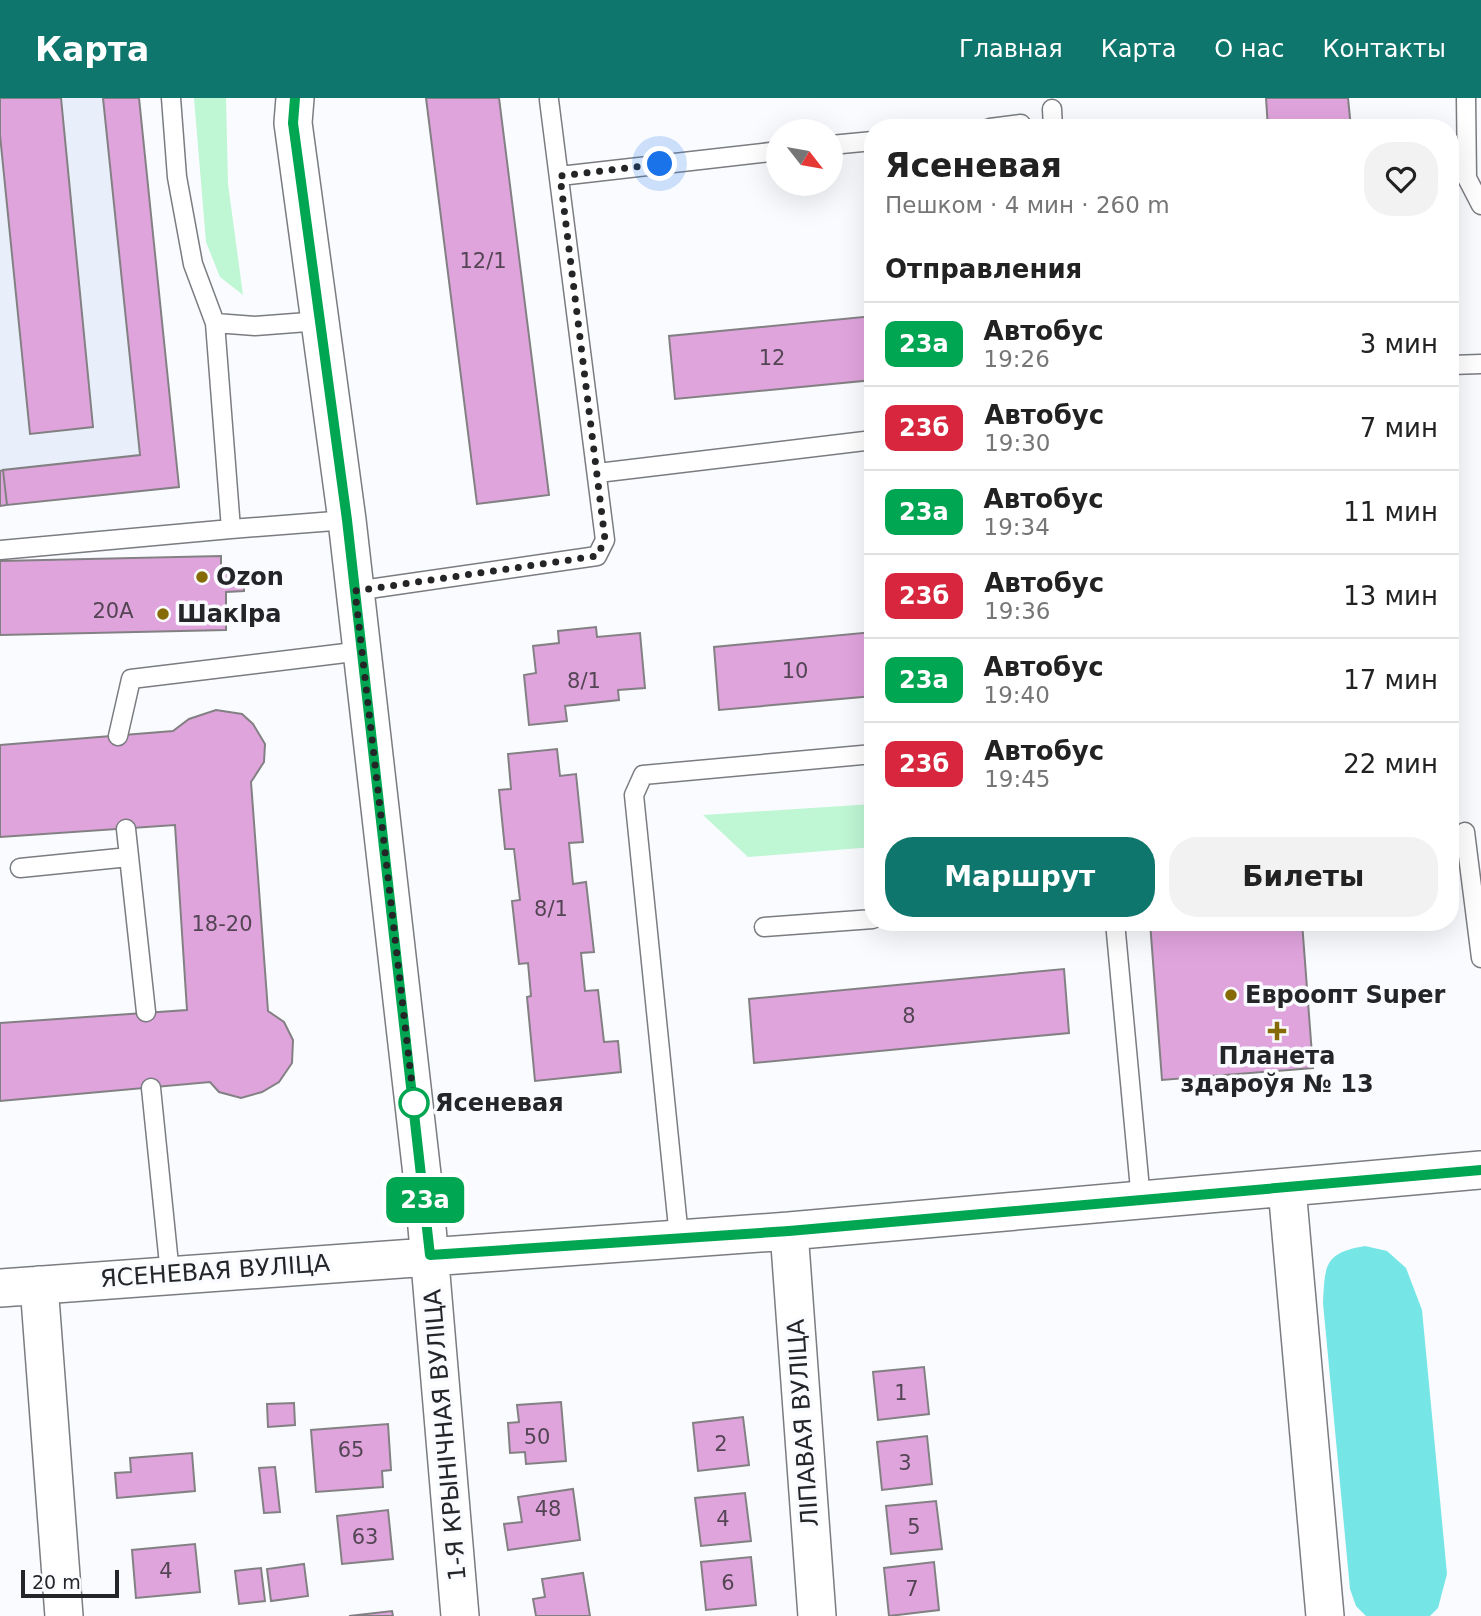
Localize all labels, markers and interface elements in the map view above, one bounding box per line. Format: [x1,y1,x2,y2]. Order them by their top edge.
text: Карта [35,30,149,69]
text: Главная [959,35,1063,63]
text: Карта [1101,35,1176,63]
text: О нас [1214,35,1284,63]
text: Контакты [1322,35,1446,63]
north arrow [766,119,844,196]
map controls [766,119,843,196]
button: heart [1364,142,1438,216]
your location [642,146,677,181]
text: Ясеневая [885,146,1062,185]
text: Пешком · 4 мин · 260 m [885,192,1170,218]
house number: 12/1 [459,249,507,273]
text: Отправления [885,254,1082,284]
text: Автобус [984,316,1104,346]
text: 3 мин [1360,329,1438,359]
text: 23а [899,330,949,358]
house number: 12 [759,346,785,370]
text: 19:26 [984,346,1050,372]
text: Автобус [984,400,1104,430]
text: 7 мин [1360,413,1438,443]
text: 23б [899,414,949,442]
text: 19:30 [984,430,1050,456]
text: Автобус [984,484,1104,514]
text: 11 мин [1343,497,1438,527]
text: 23а [899,498,949,526]
text: 19:34 [984,514,1050,540]
place label: Ozon [216,563,284,591]
text: Автобус [984,568,1104,598]
marker: Ozon [194,569,210,585]
text: 13 мин [1343,581,1438,611]
text: 23б [899,582,949,610]
text: 19:36 [984,598,1050,624]
house number: 20А [92,599,134,623]
place label: ШакІра [177,600,281,628]
marker: ШакІра [155,606,171,622]
text: Автобус [984,652,1104,682]
house number: 10 [782,659,808,683]
text: 17 мин [1343,665,1438,695]
text: 23а [899,666,949,694]
house number: 8/1 [567,669,601,693]
text: 19:40 [984,682,1050,708]
text: Автобус [984,736,1104,766]
text: 22 мин [1343,749,1438,779]
text: 23б [899,750,949,778]
text: 19:45 [984,766,1050,792]
button: Маршрут [885,837,1155,917]
button: Билеты [1169,837,1438,917]
house number: 8/1 [534,897,568,921]
house number: 18-20 [191,912,253,936]
place label: Евроопт Super [1245,981,1445,1009]
marker: Евроопт Super [1223,987,1239,1003]
house number: 8 [902,1004,916,1028]
marker: Планета здароўя № 13 [1269,1023,1285,1039]
place label: Планета здароўя № 13 [1180,1042,1374,1098]
marker: Ясеневая [399,1088,429,1118]
place label: Ясеневая [435,1089,564,1117]
line badge: 23а [385,1177,465,1223]
text: 23а [400,1186,450,1214]
street label: ЯСЕНЕВАЯ ВУЛІЦА [99,1249,331,1293]
street label: 1-Я КРЫНІЧНАЯ ВУЛІЦА [418,1287,472,1582]
street label: ЛІПАВАЯ ВУЛІЦА [782,1318,824,1528]
house number: 1 [894,1381,908,1405]
house number: 50 [524,1425,550,1449]
house number: 2 [714,1432,728,1456]
house number: 65 [338,1438,364,1462]
house number: 3 [898,1451,912,1475]
house number: 48 [535,1497,561,1521]
house number: 4 [716,1507,730,1531]
house number: 5 [907,1515,921,1539]
house number: 63 [352,1525,378,1549]
house number: 4 [159,1559,173,1583]
scale bar [21,1567,119,1599]
text: 20 m [32,1571,81,1593]
house number: 6 [721,1571,735,1595]
house number: 7 [905,1577,919,1601]

